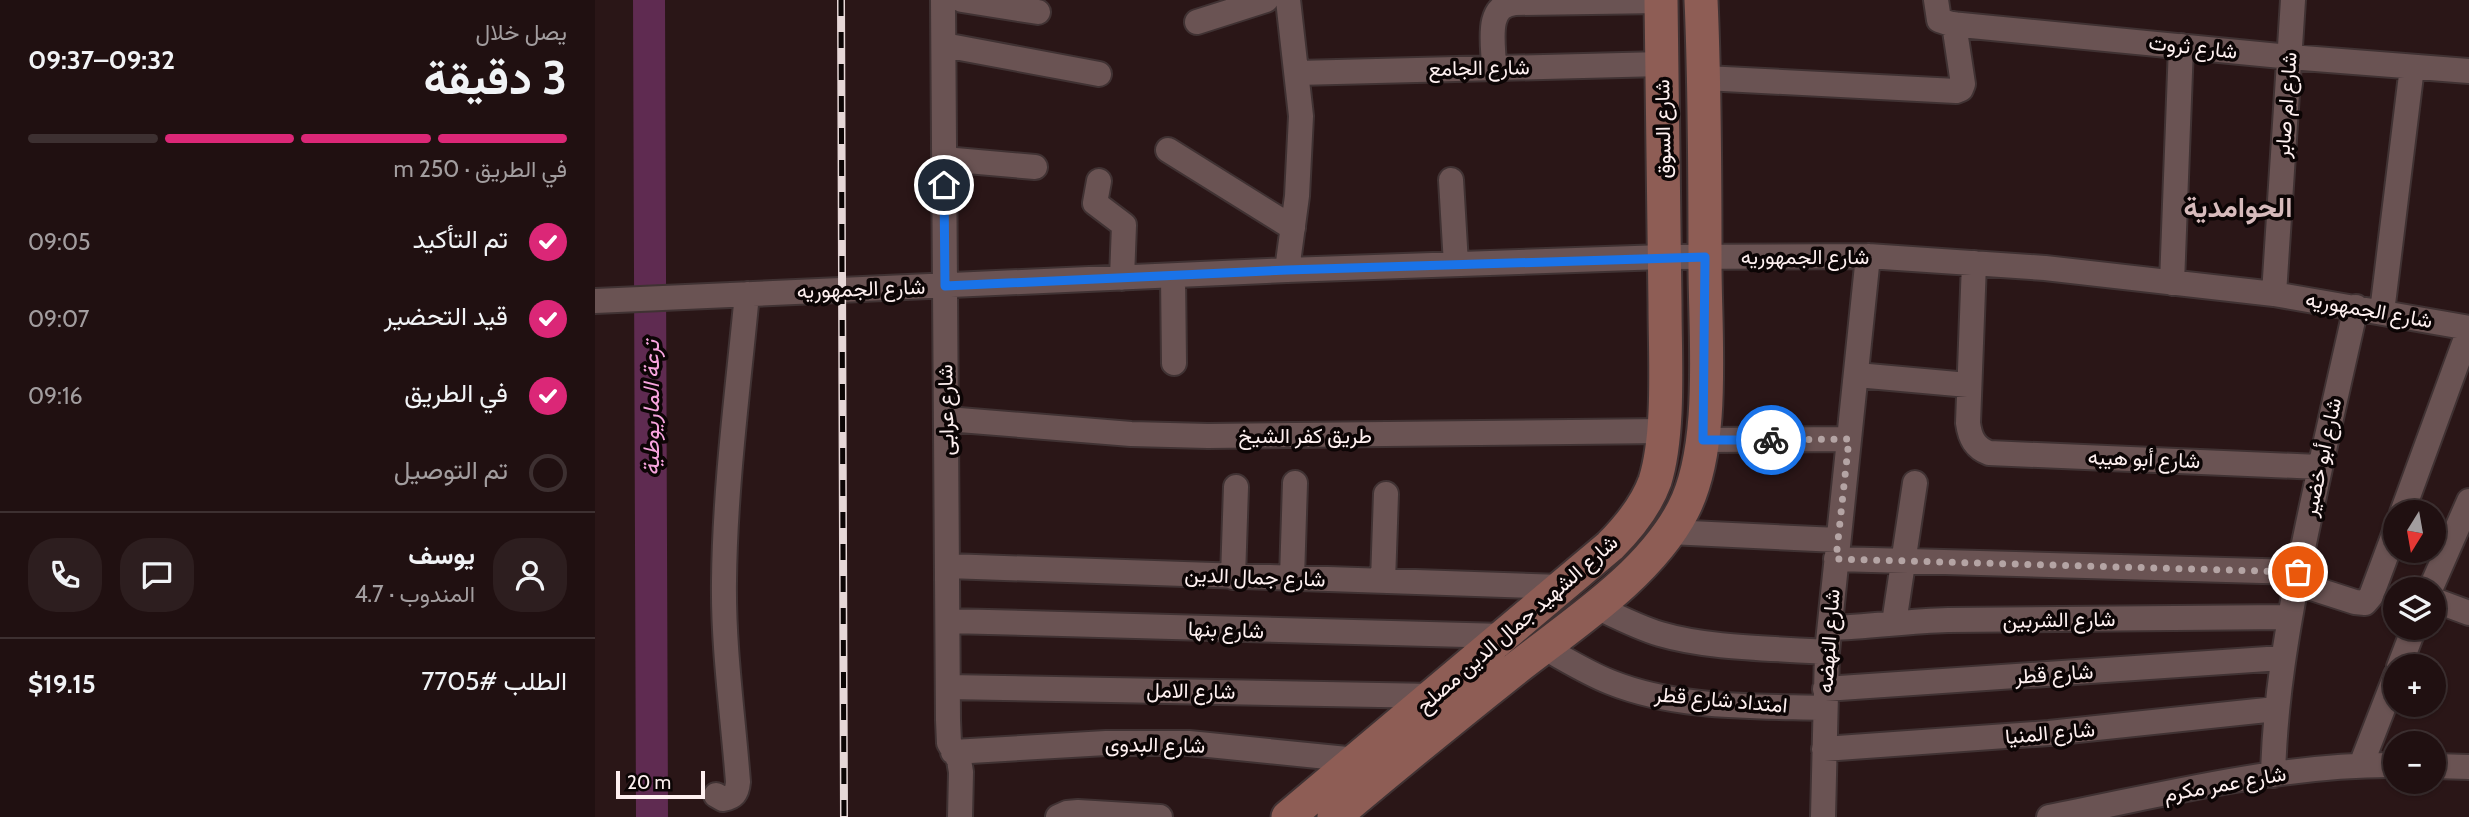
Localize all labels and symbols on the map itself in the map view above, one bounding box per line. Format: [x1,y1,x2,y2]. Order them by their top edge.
street label: شارع ثروت [2147,29,2239,66]
street label: شارع ام صابر [2269,51,2304,160]
street label: شارع الجامع [1428,54,1530,83]
street label: شارع السوق [1649,79,1678,179]
pin [914,155,974,215]
district label: الحوامدية [2184,190,2292,225]
street label: شارع الجمهوريه [1741,244,1869,271]
street label: شارع الجمهوريه [796,274,926,305]
street label: شارع الجمهوريه [2303,286,2435,335]
water label: ترعة الماريوطية [637,337,666,476]
street label: شارع عرابى [932,364,961,456]
street label: شارع أبو خضير [2297,395,2348,520]
courier [1736,405,1806,475]
street label: طريق كفر الشيخ [1238,423,1372,450]
street label: شارع أبو هيبه [2087,444,2201,475]
north arrow [2383,500,2447,564]
street label: شارع الشهيد جمال الدين مصلح [1411,529,1624,720]
pin [2268,542,2328,602]
street label: شارع جمال الدين [1184,562,1326,593]
street label: شارع النهضه [1812,588,1847,694]
street label: شارع الشربين [2002,606,2116,635]
street label: شارع بنها [1187,616,1265,645]
street label: شارع قطر [2013,658,2094,691]
street label: شارع الامل [1146,677,1236,706]
street label: امتداد شارع قطر [1652,681,1789,720]
street label: شارع المنيا [2004,716,2096,751]
street label: شارع البدوى [1105,731,1205,760]
street label: شارع عمر مكرم [2162,760,2288,809]
scale bar [616,768,705,800]

